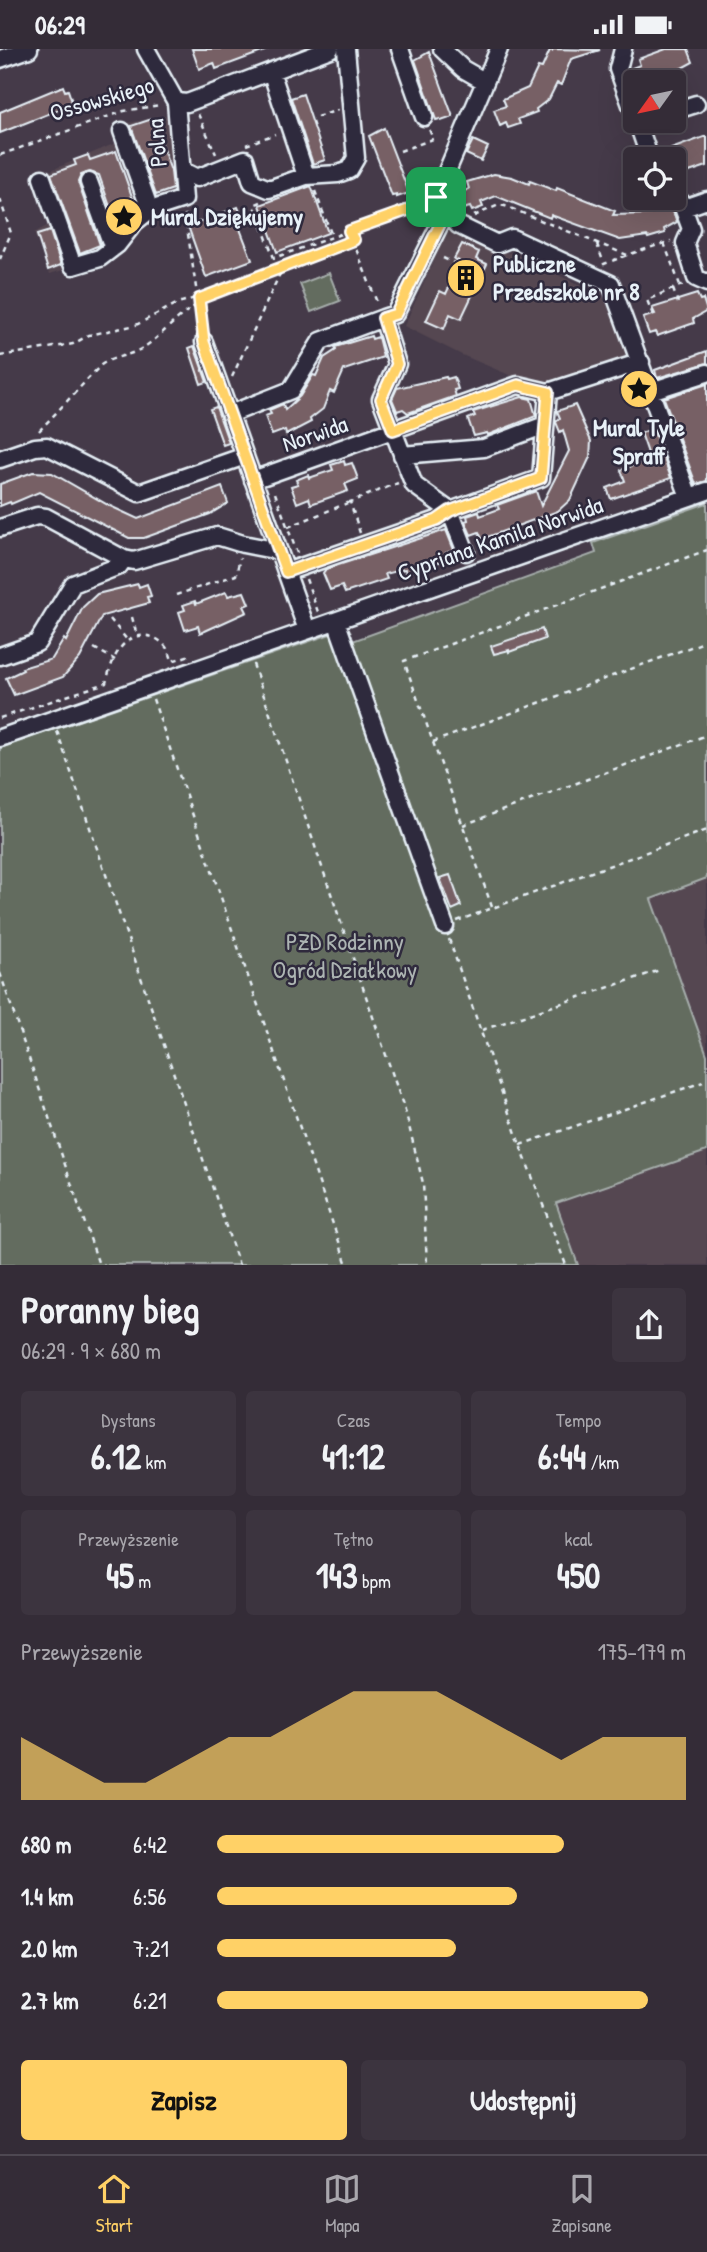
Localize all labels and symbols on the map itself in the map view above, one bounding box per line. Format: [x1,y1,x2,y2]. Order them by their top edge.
street label: Ossowskiego [46,68,158,128]
north arrow [623,70,686,133]
street label: Polna [138,118,174,168]
pin [406,167,466,227]
place icon: Mural Dziękujemy [103,196,145,238]
place label: Mural Dziękujemy [151,200,303,233]
place label: Publiczne Przedszkole nr 8 [493,247,640,307]
building icon: Publiczne Przedszkole nr 8 [445,257,487,299]
place icon: Mural Tyle Spraff [618,368,660,410]
street label: Norwida [278,407,352,459]
place label: Mural Tyle Spraff [593,411,685,472]
street label: Cypriana Kamila Norwida [393,488,607,588]
park label: PZD Rodzinny Ogród Działkowy [273,925,417,985]

